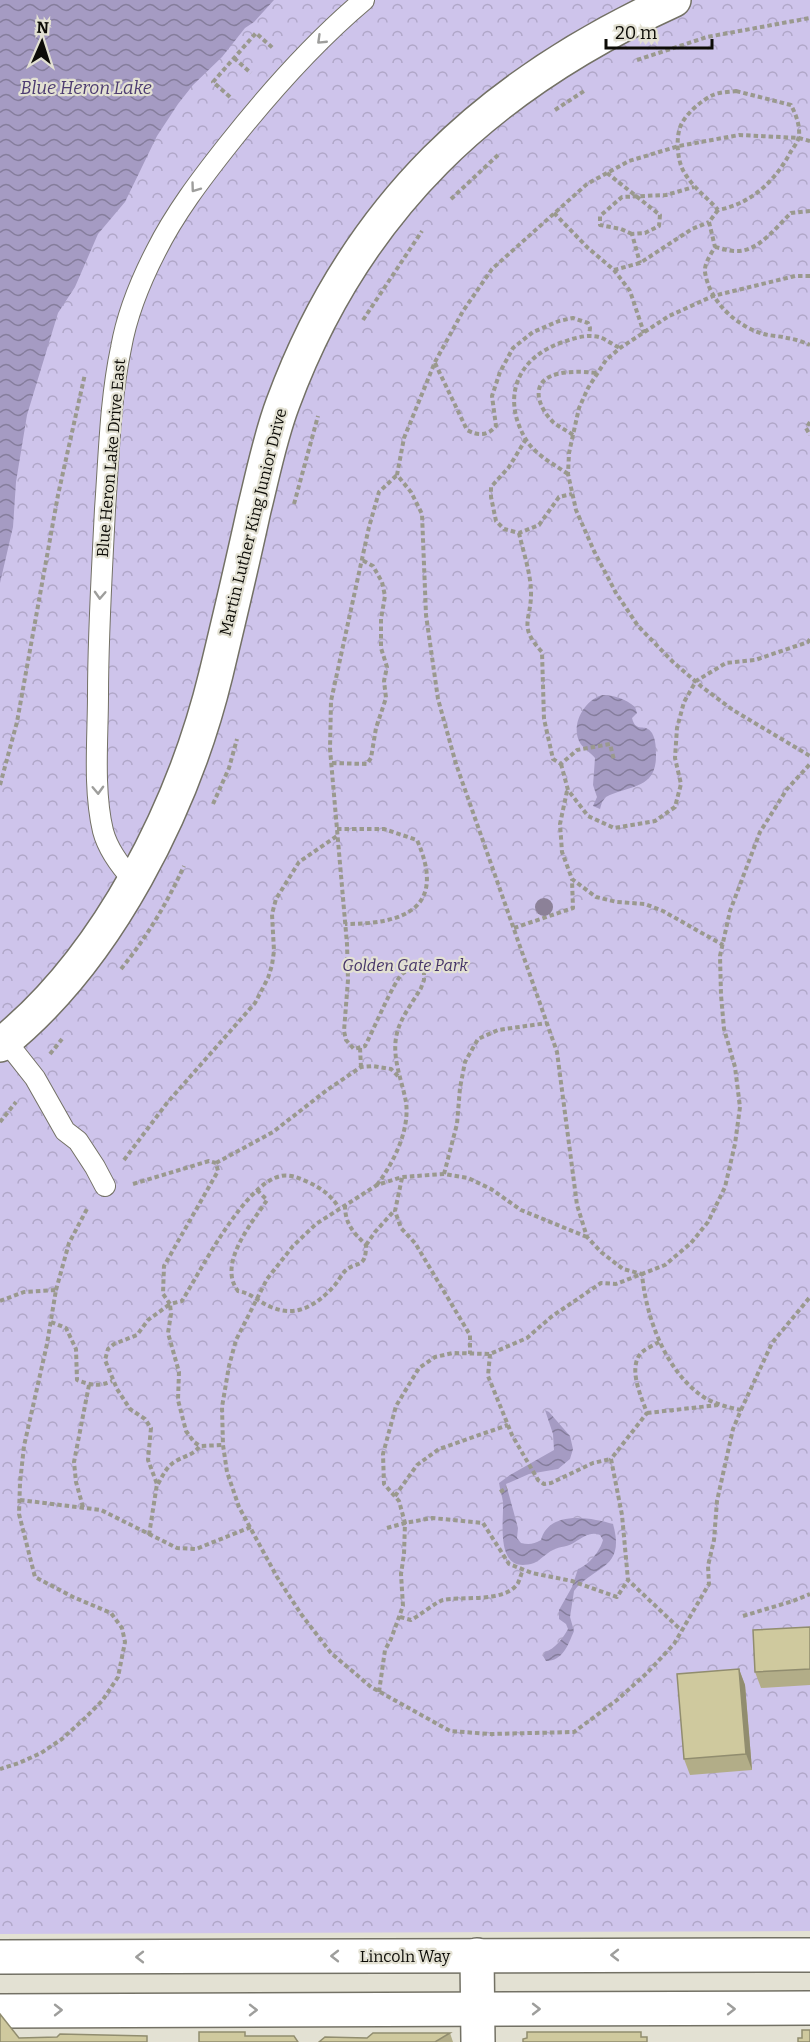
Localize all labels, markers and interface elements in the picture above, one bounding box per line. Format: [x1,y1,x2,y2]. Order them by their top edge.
north arrow [12,12,72,72]
scale bar [606,12,712,50]
text: N [36,18,49,37]
text: 20 m [615,22,657,44]
one-way arrow [318,32,329,43]
water label: Blue Heron Lake [20,77,152,99]
one-way arrow [191,181,202,192]
street label: Blue Heron Lake Drive East [93,358,129,558]
street label: Martin Luther King Junior Drive [216,406,290,638]
one-way arrow [94,591,107,600]
one-way arrow [92,786,105,795]
park label: Golden Gate Park [342,956,468,975]
street label: Lincoln Way [360,1947,451,1966]
one-way arrow [610,1949,619,1961]
one-way arrow [330,1950,339,1962]
one-way arrow [135,1951,144,1963]
one-way arrow [727,2002,736,2015]
one-way arrow [532,2003,541,2015]
one-way arrow [54,2004,63,2017]
one-way arrow [249,2004,258,2016]

